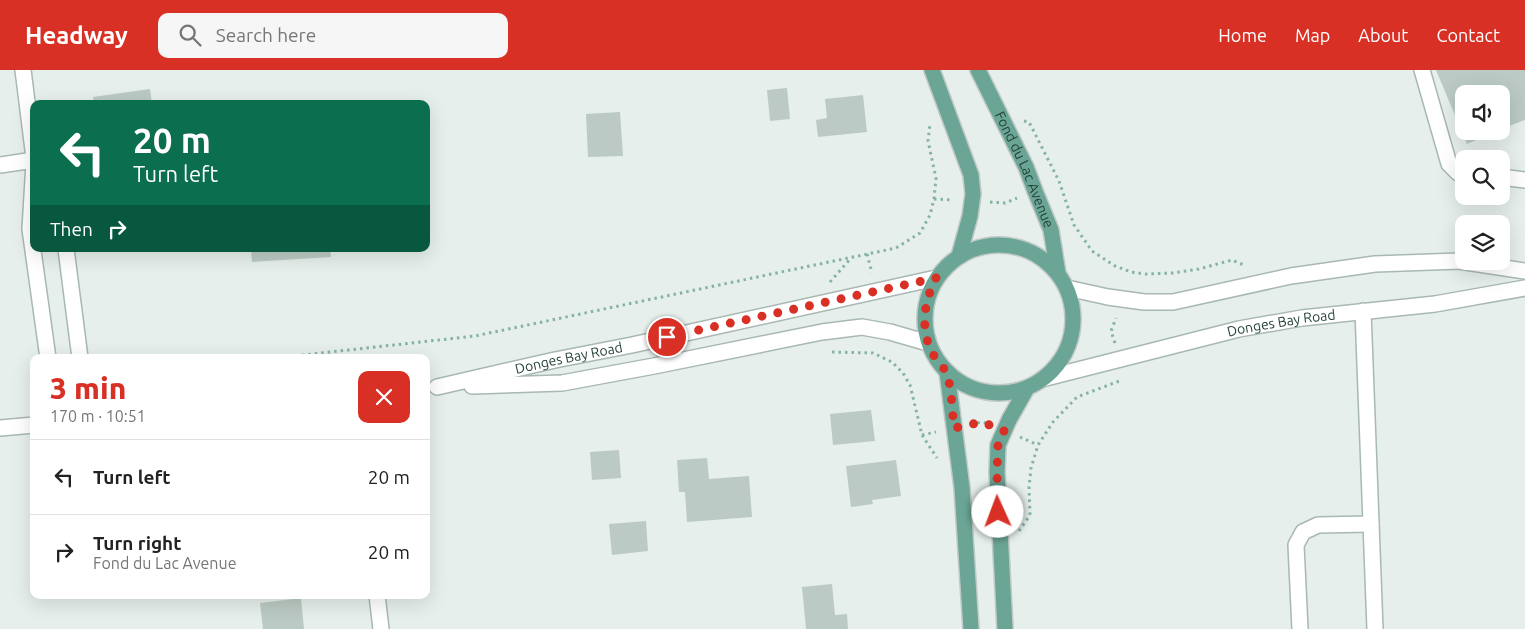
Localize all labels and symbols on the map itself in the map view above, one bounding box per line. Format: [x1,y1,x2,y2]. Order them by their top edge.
street label: Fond du Lac Avenue [992,109,1057,230]
street label: Donges Bay Road [1225,307,1336,340]
pin [646,316,688,358]
street label: Donges Bay Road [513,339,624,377]
position arrow [971,485,1023,537]

